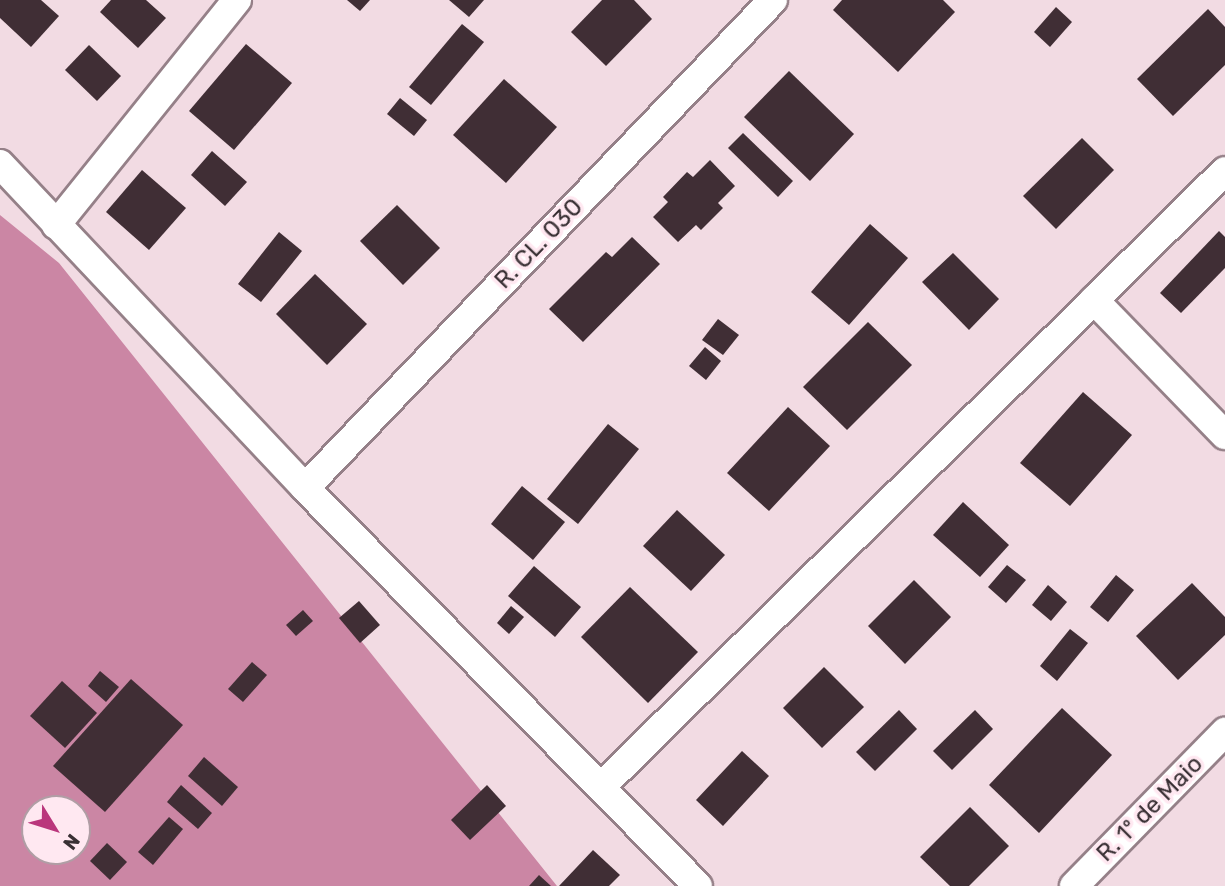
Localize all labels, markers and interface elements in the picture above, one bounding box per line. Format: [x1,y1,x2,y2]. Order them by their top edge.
street label: R. CL. 030 [489,193,589,295]
street label: R. 1º de Maio [1091,750,1209,868]
north arrow [21,795,91,865]
text: N [58,830,85,854]

